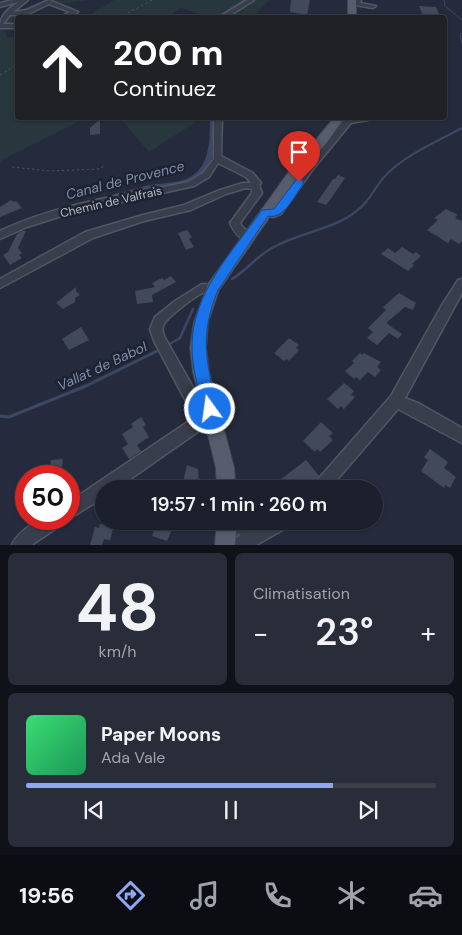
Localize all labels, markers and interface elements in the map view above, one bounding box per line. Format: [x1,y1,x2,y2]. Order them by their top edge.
text: 200 m [113,30,224,76]
icon: ahead [30,35,95,100]
text: Continuez [113,74,216,103]
pin [278,131,320,182]
icon: arrive [285,138,313,166]
water label: Canal de Provence [64,157,186,203]
street label: Chemin de Valfrais [59,183,163,221]
water label: Vallat de Babol [54,337,150,395]
position arrow [183,382,235,434]
speed limit sign: 50 [15,465,80,530]
text: 19:57 · 1 min · 260 m [151,492,327,517]
text: 48 [76,566,159,650]
text: Climatisation [253,583,350,604]
text: 23° [315,607,374,657]
text: − [253,615,268,652]
text: + [421,615,436,652]
text: km/h [99,641,136,662]
text: Paper Moons [101,722,221,747]
text: Ada Vale [101,747,165,768]
icon: previous [80,796,108,824]
icon: pause [217,796,245,824]
icon: next [354,796,382,824]
icon: directions [113,878,148,913]
icon: music [187,878,222,913]
icon: phone [260,878,295,913]
icon: climate [334,878,369,913]
icon: car [408,878,443,913]
text: 19:56 [19,881,75,910]

